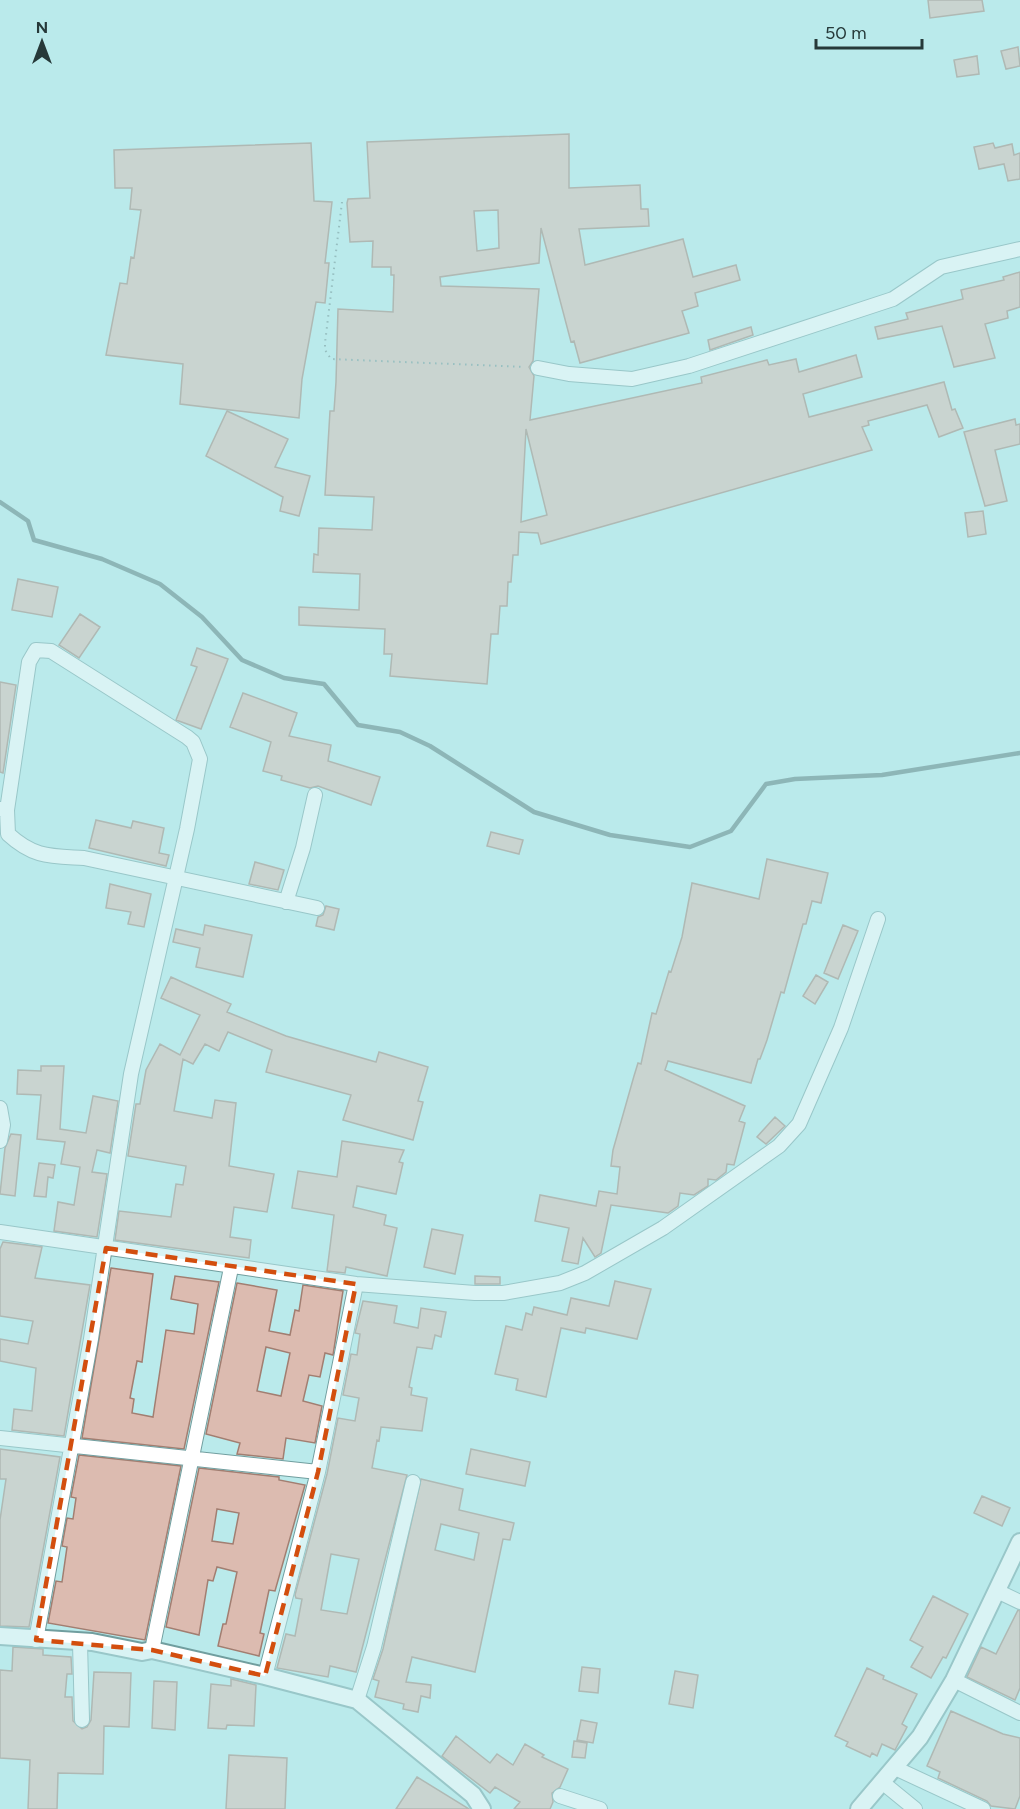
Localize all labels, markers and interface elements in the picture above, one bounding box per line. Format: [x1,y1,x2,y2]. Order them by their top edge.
north arrow [12,12,72,72]
scale bar [816,12,922,50]
text: N [36,18,48,37]
text: 50 m [825,22,867,44]

